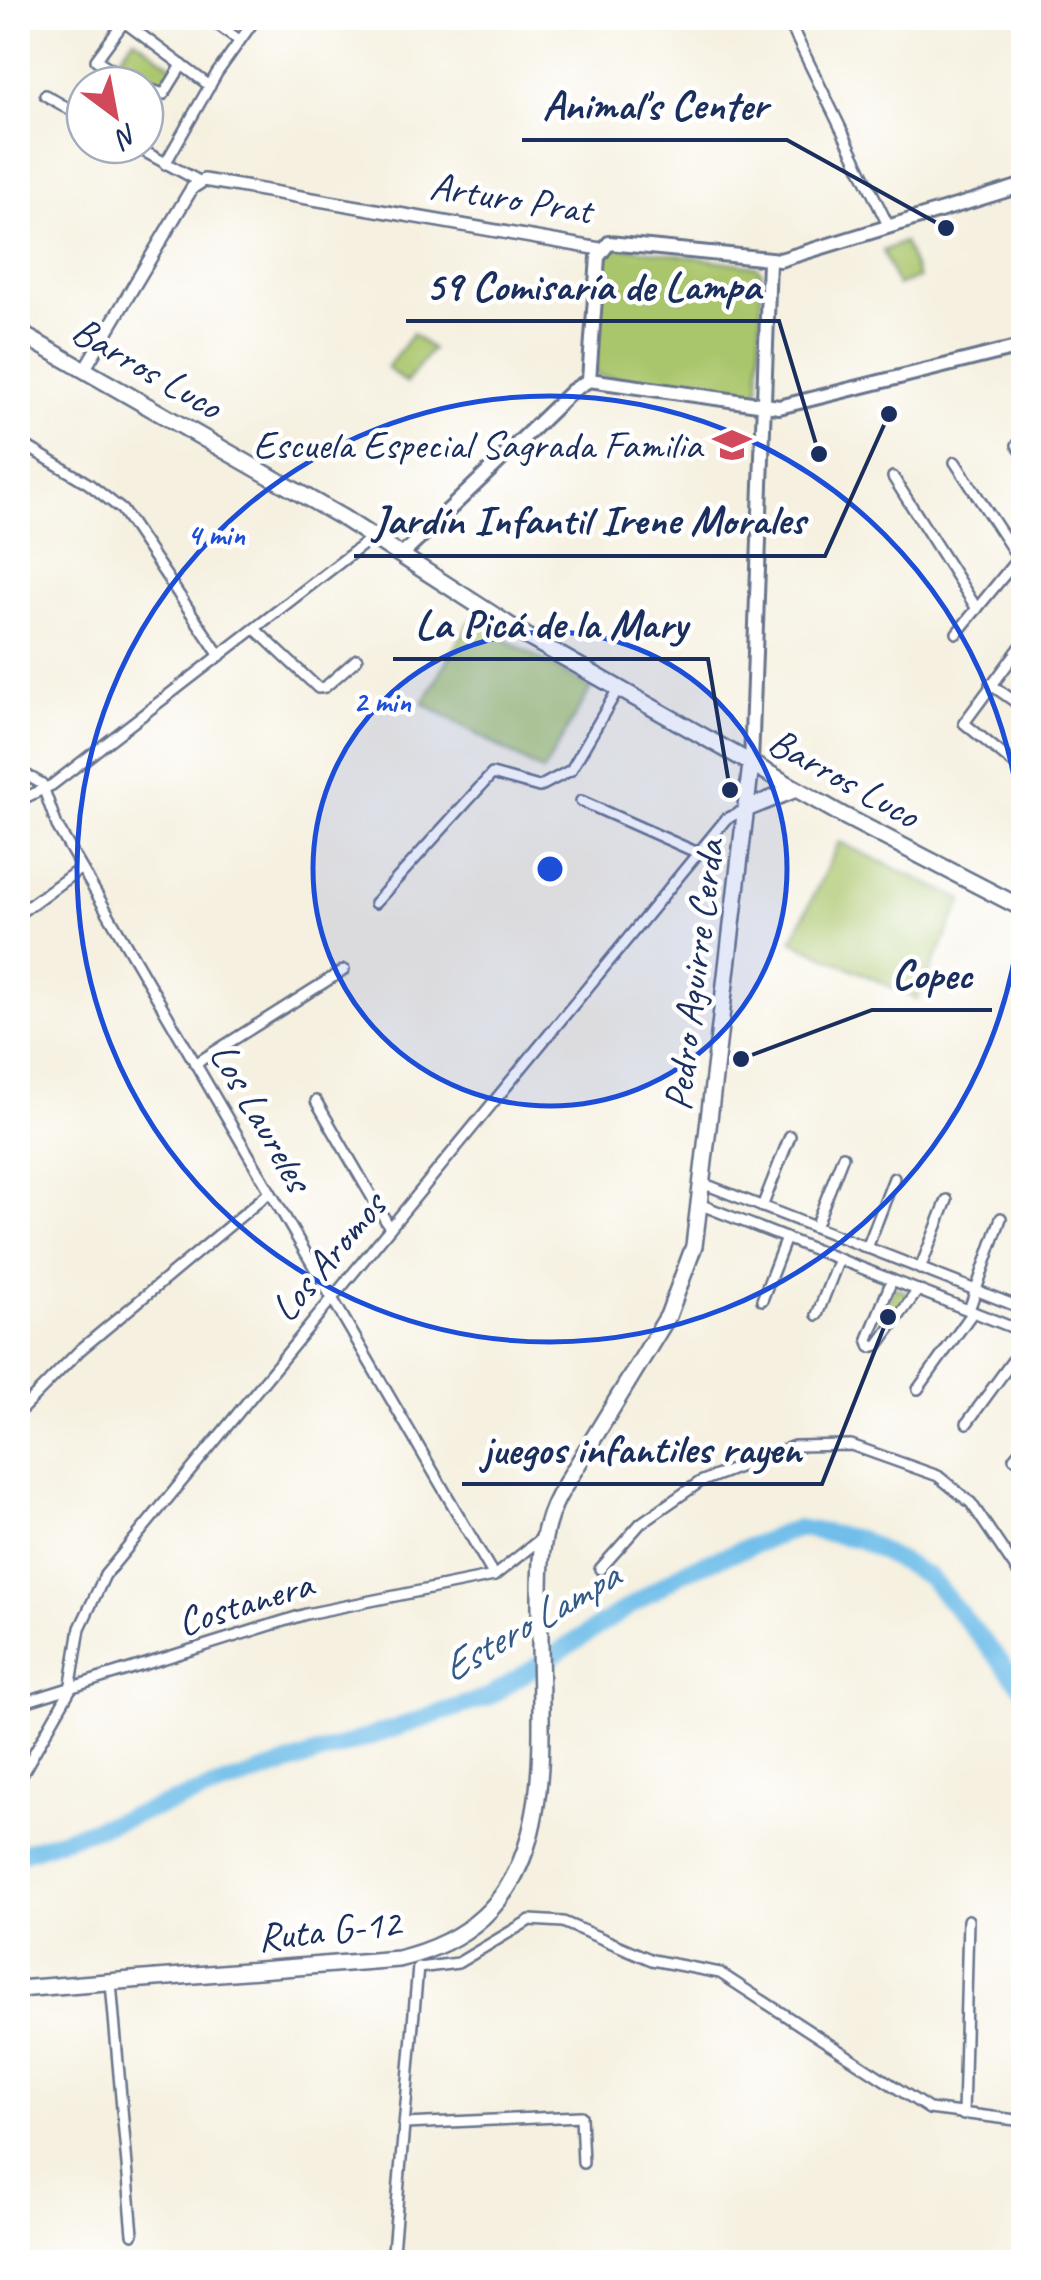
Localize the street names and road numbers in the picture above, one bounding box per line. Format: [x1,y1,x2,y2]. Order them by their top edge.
street label: Arturo Prat [427,161,599,236]
street label: Barros Luco [63,305,232,432]
street label: Barros Luco [760,716,930,841]
street label: Pedro Aguirre Cerda [653,834,736,1113]
street label: Los Laureles [199,1034,325,1203]
street label: Los Aromos [260,1180,399,1332]
street label: Costanera [171,1558,321,1647]
street label: Ruta G-12 [255,1897,406,1962]

